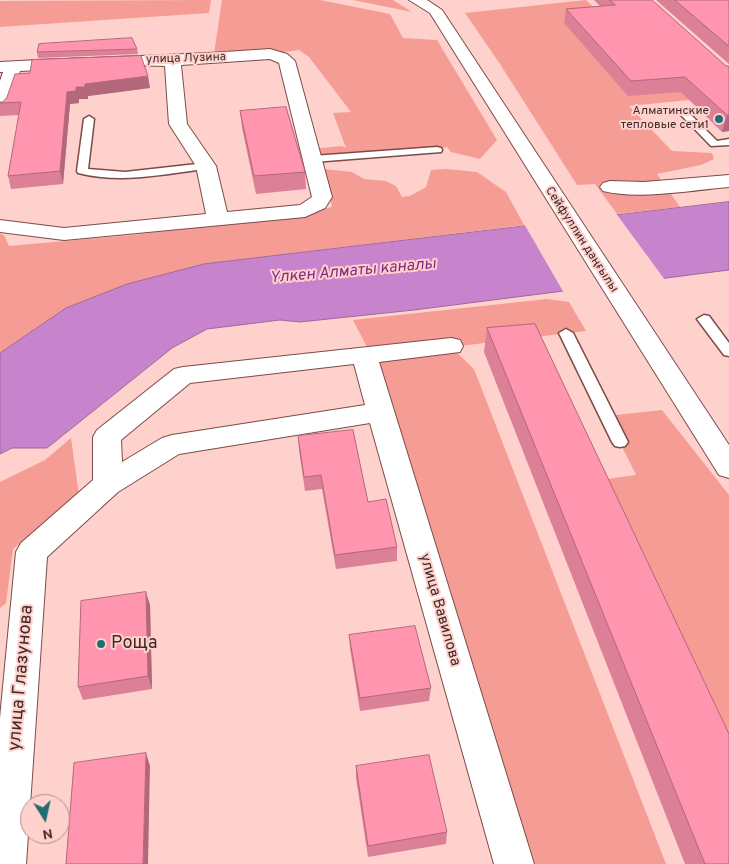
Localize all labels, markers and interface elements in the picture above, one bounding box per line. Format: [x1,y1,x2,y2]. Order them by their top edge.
street label: улица Лузина [146,50,226,68]
place label: Алматинские тепловые сети1 [621,105,709,133]
marker: Алматинские тепловые сети1 [713,113,725,125]
street label: Сейфуллин даңғылы [542,185,620,295]
water label: Үлкен Алматы каналы [269,255,437,289]
street label: улица Вавилова [414,552,464,668]
street label: улица Глазунова [5,604,39,752]
place label: Роща [111,633,158,655]
marker: Роща [95,638,107,650]
north arrow [20,794,70,844]
text: N [41,824,54,843]

